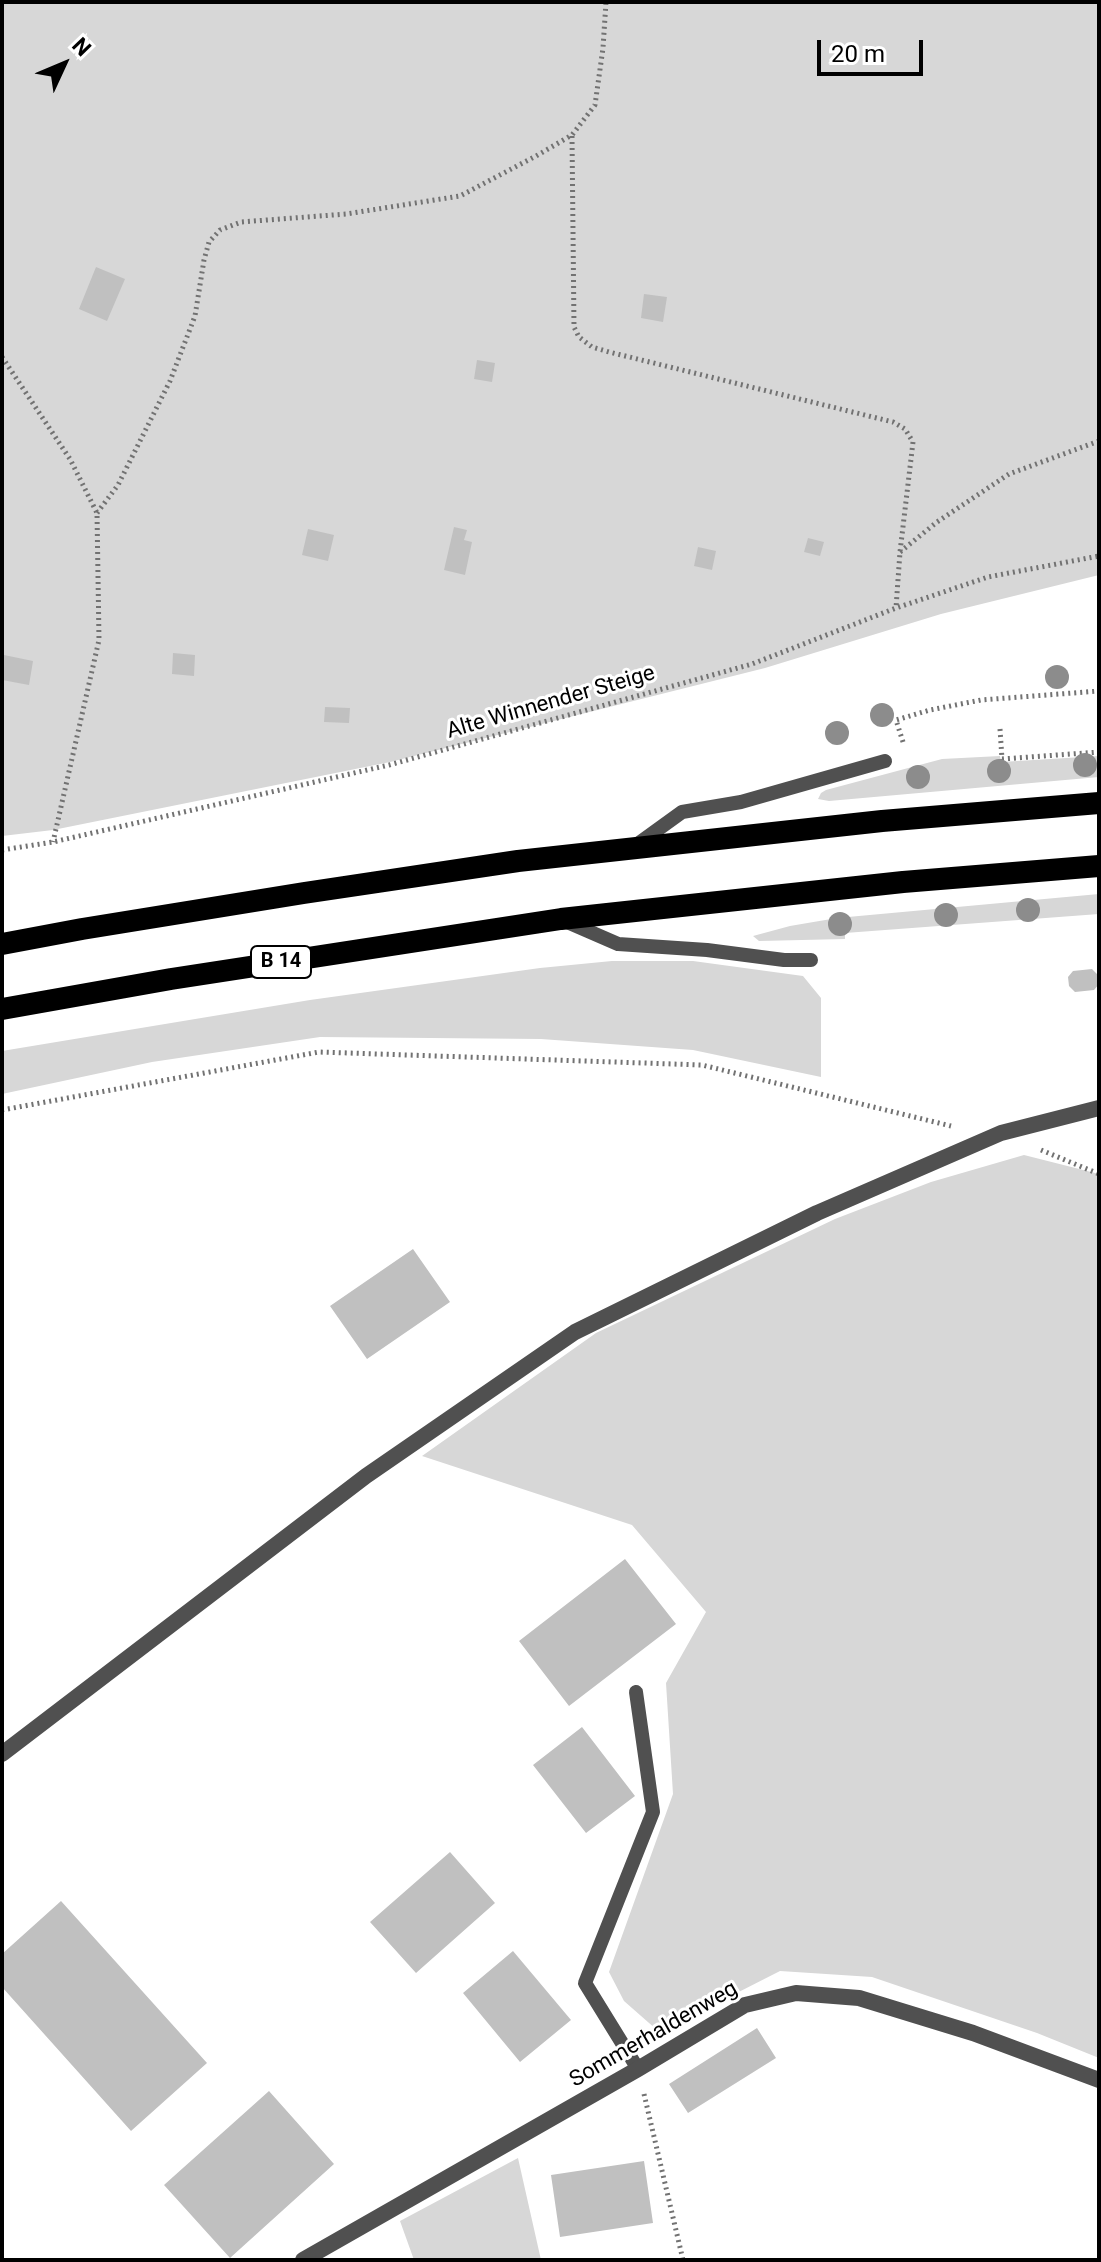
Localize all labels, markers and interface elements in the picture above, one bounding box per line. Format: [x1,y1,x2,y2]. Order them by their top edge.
north arrow [24,24,104,104]
scale bar [821,24,927,74]
text: N [67,33,96,61]
text: 20 m [831,40,885,68]
street label: Alte Winnender Steige [444,661,658,745]
road number: B 14 [251,946,311,978]
street label: Sommerhaldenweg [565,1976,743,2094]

